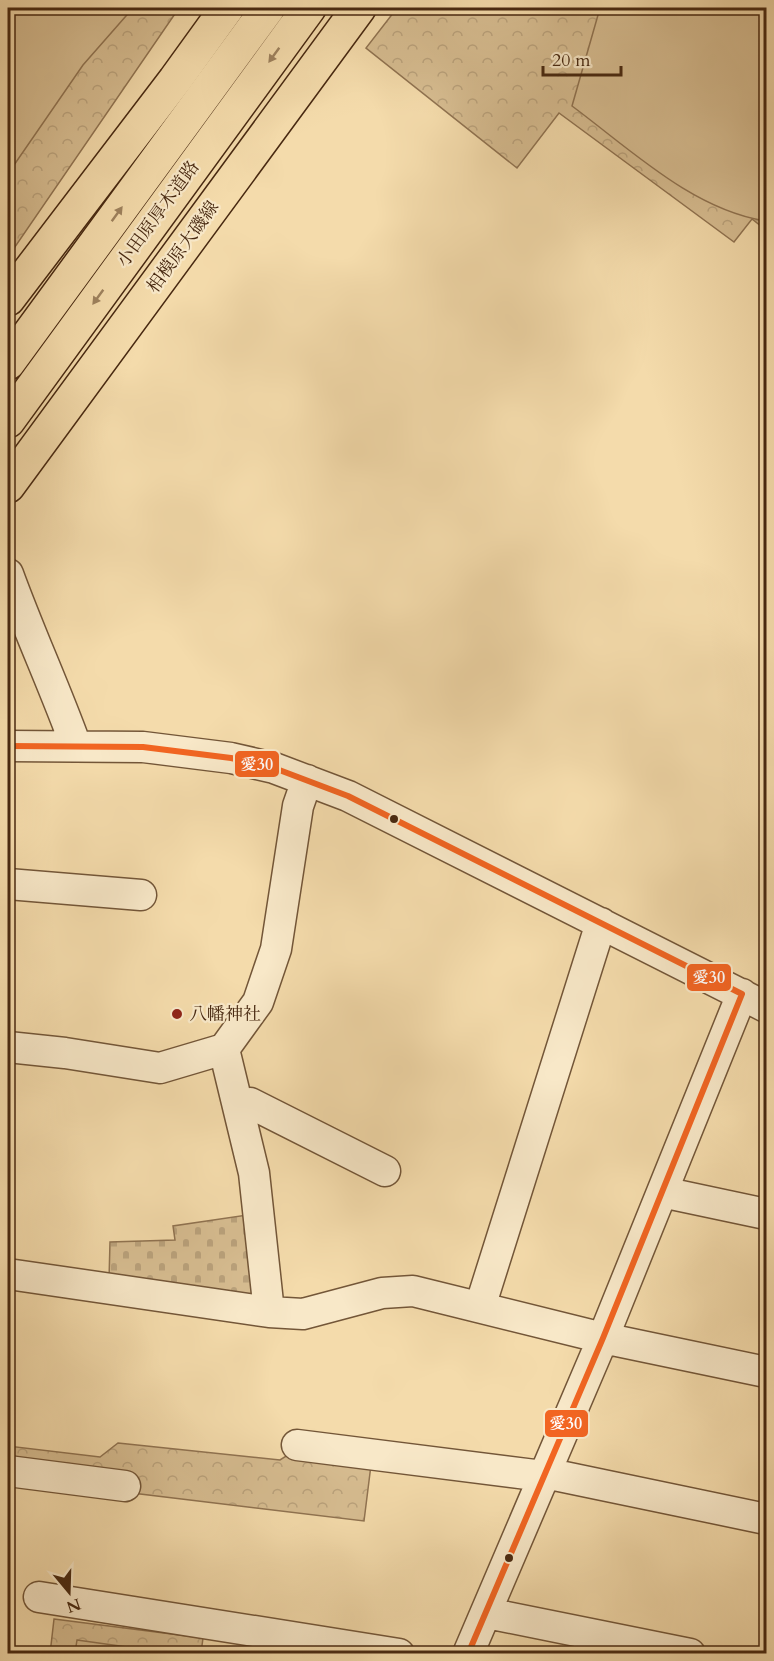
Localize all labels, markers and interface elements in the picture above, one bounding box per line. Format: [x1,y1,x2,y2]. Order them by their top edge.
scale bar [543,39,621,77]
one-way arrow [269,47,281,62]
text: 20 m [552,48,591,73]
street label: 小田原厚木道路 [111,156,205,272]
street label: 相模原大磯線 [141,196,225,298]
one-way arrow [110,206,122,221]
one-way arrow [92,290,104,305]
line badge: 愛30 [234,750,280,778]
text: 愛30 [241,754,273,776]
unlabelled marker [388,813,400,825]
line badge: 愛30 [686,963,732,992]
text: 愛30 [693,967,725,989]
place label: 八幡神社 [189,1002,261,1027]
marker: 八幡神社 [170,1007,184,1021]
line badge: 愛30 [544,1409,589,1438]
text: 愛30 [550,1413,582,1435]
unlabelled marker [503,1552,515,1564]
north arrow [39,1562,99,1622]
text: N [63,1593,84,1618]

